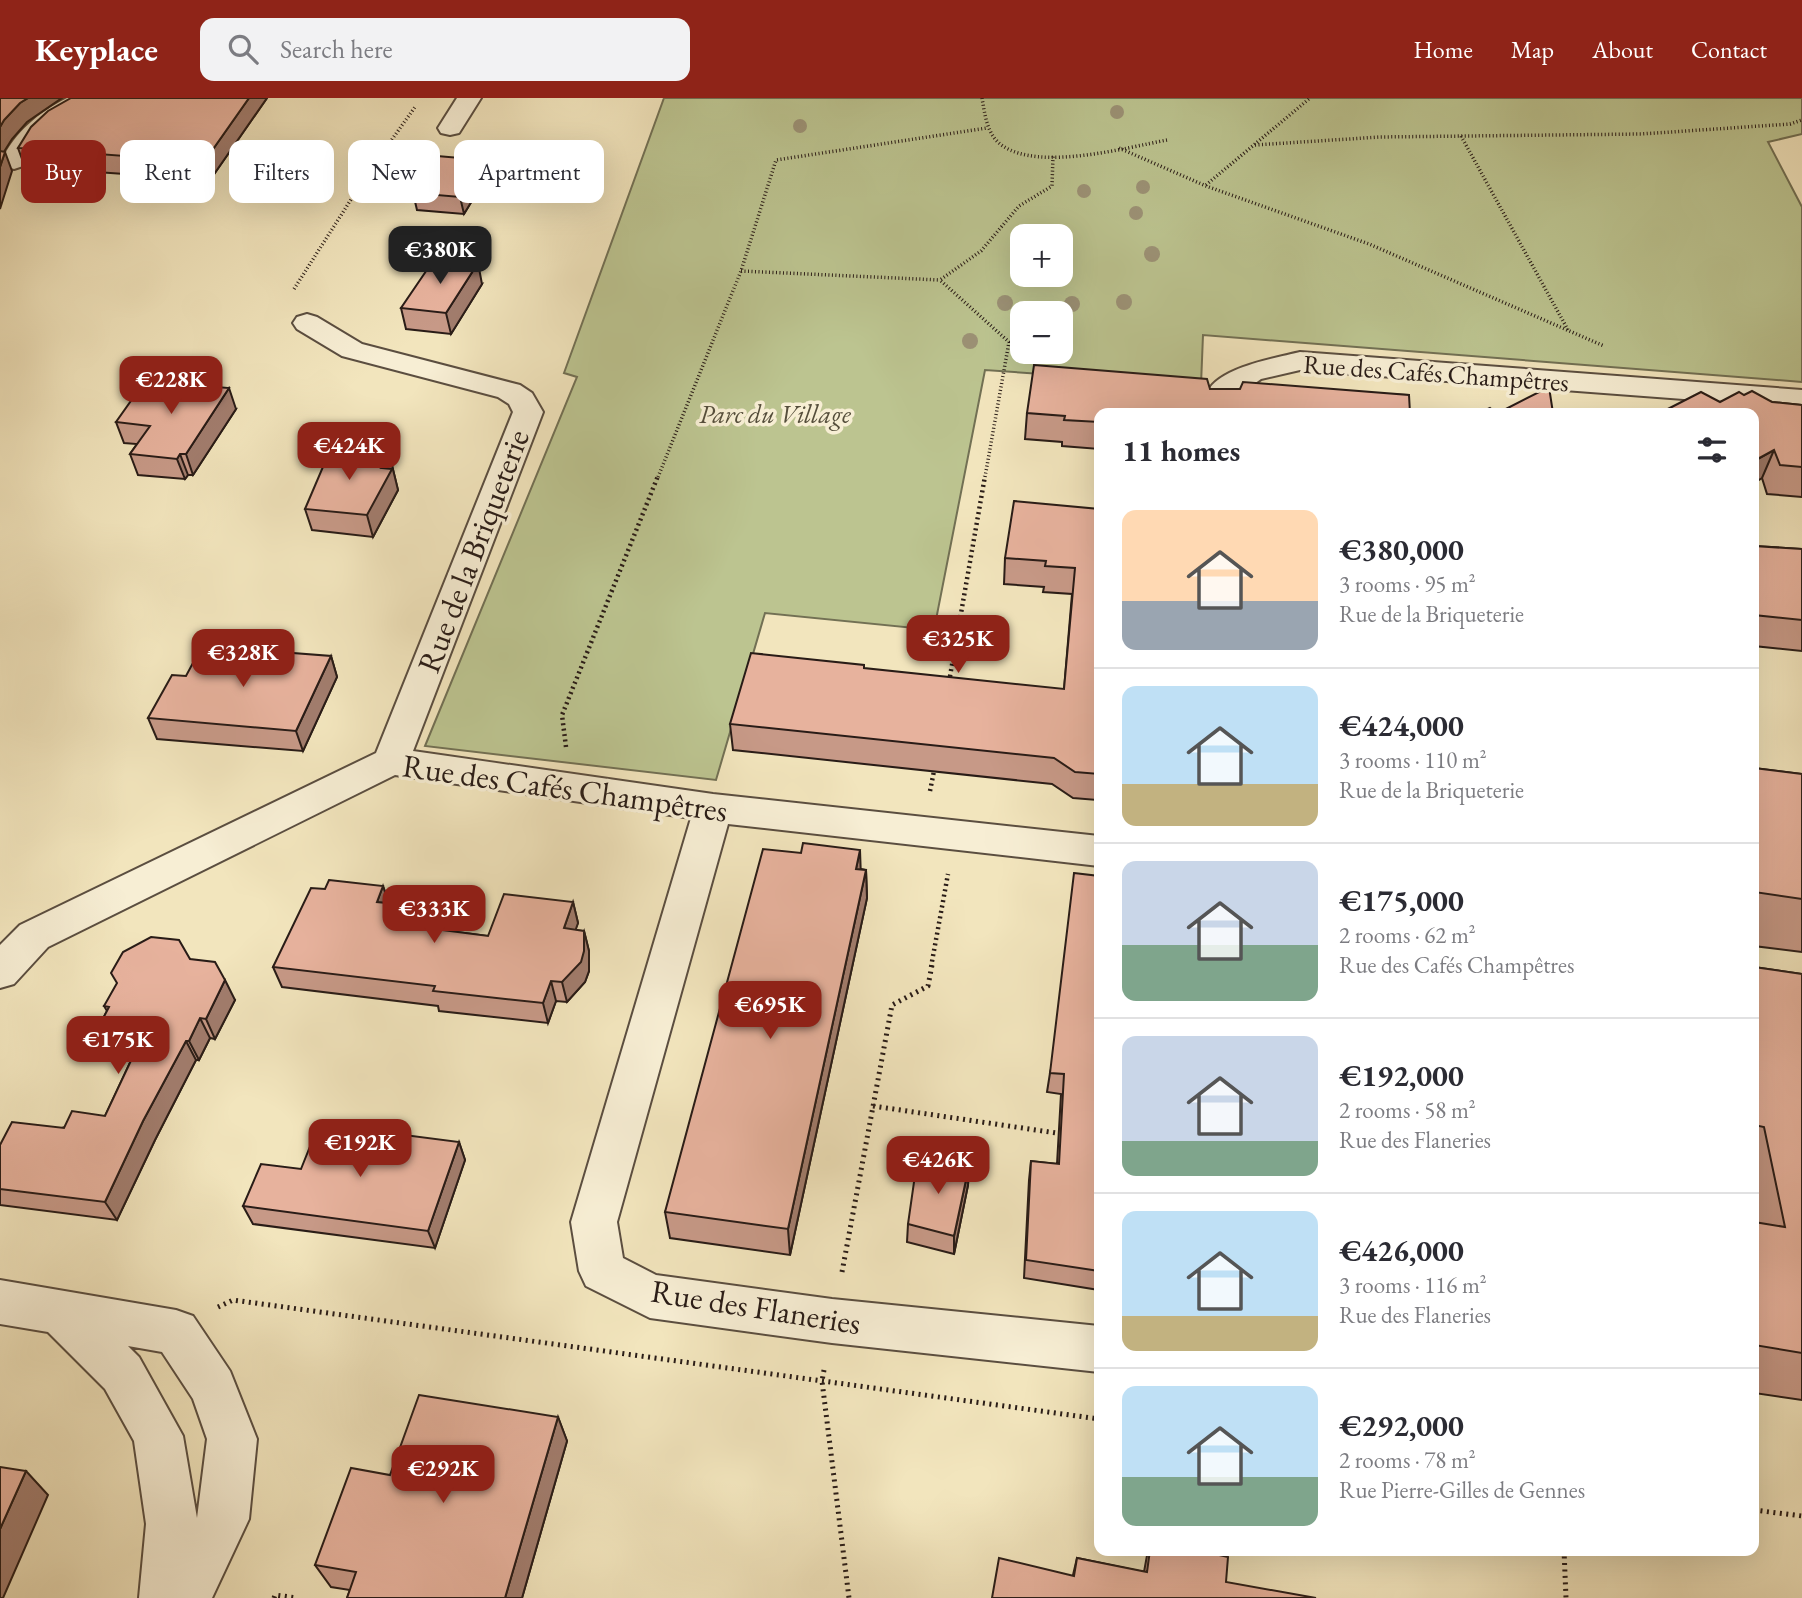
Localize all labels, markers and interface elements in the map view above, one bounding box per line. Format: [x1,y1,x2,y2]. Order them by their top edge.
search box [200,18,690,81]
text: Keyplace [35,28,158,71]
icon: search [224,30,262,68]
text: Search here [280,32,393,66]
text: Home [1413,34,1473,65]
text: Map [1511,34,1554,65]
text: About [1592,34,1653,65]
text: Contact [1691,34,1767,65]
chip: Buy [21,140,106,203]
chip: Rent [120,140,215,203]
chip: Filters [229,140,334,203]
chip: New [348,140,440,203]
chip: Apartment [454,140,604,203]
map controls [1010,224,1073,364]
button: + [1010,224,1073,287]
pin: €380K [391,226,489,286]
text: €380K [404,234,476,264]
button: − [1010,301,1073,364]
street label: Rue des Cafés Champêtres [1302,347,1570,399]
pin: €228K [122,356,220,416]
text: €228K [135,364,207,394]
park label: Parc du Village [699,397,852,431]
pin: €424K [300,422,398,482]
street label: Rue de la Briqueterie [407,423,539,679]
text: €424K [313,430,385,460]
text: 11 homes [1122,431,1240,470]
icon: filters [1693,431,1731,469]
text: €380,000 [1339,530,1464,569]
icon: home [1178,538,1262,622]
text: 3 rooms · 95 m² [1339,569,1476,599]
text: Rue de la Briqueterie [1339,599,1524,629]
pin: €325K [909,616,1007,675]
text: €325K [922,623,994,653]
pin: €328K [194,630,292,689]
text: €328K [207,637,279,667]
text: €424,000 [1339,706,1464,745]
icon: home [1178,714,1262,798]
street label: Rue des Cafés Champêtres [400,744,730,832]
text: 3 rooms · 110 m² [1339,745,1487,775]
text: Rue de la Briqueterie [1339,775,1524,805]
text: €175,000 [1339,881,1464,920]
pin: €333K [385,886,483,945]
icon: home [1178,889,1262,973]
text: €333K [398,893,470,923]
text: 2 rooms · 62 m² [1339,920,1476,950]
text: Rue des Cafés Champêtres [1339,950,1574,980]
pin: €695K [721,982,819,1041]
text: €695K [734,989,806,1019]
pin: €175K [69,1016,167,1076]
text: €175K [82,1024,154,1054]
text: €192,000 [1339,1056,1464,1095]
icon: home [1178,1064,1262,1148]
text: 2 rooms · 58 m² [1339,1095,1476,1125]
pin: €192K [311,1119,409,1179]
text: Rue des Flaneries [1339,1125,1491,1155]
text: €192K [324,1127,396,1157]
pin: €426K [889,1136,987,1196]
text: €426K [902,1144,974,1174]
text: €426,000 [1339,1231,1464,1270]
icon: home [1178,1239,1262,1323]
street label: Rue des Flaneries [648,1270,864,1344]
text: 3 rooms · 116 m² [1339,1270,1487,1300]
text: Rue des Flaneries [1339,1300,1491,1330]
text: €292,000 [1339,1406,1464,1445]
icon: home [1178,1414,1262,1498]
text: 2 rooms · 78 m² [1339,1445,1476,1475]
pin: €292K [394,1446,492,1505]
text: €292K [407,1453,479,1483]
text: Rue Pierre-Gilles de Gennes [1339,1475,1585,1505]

